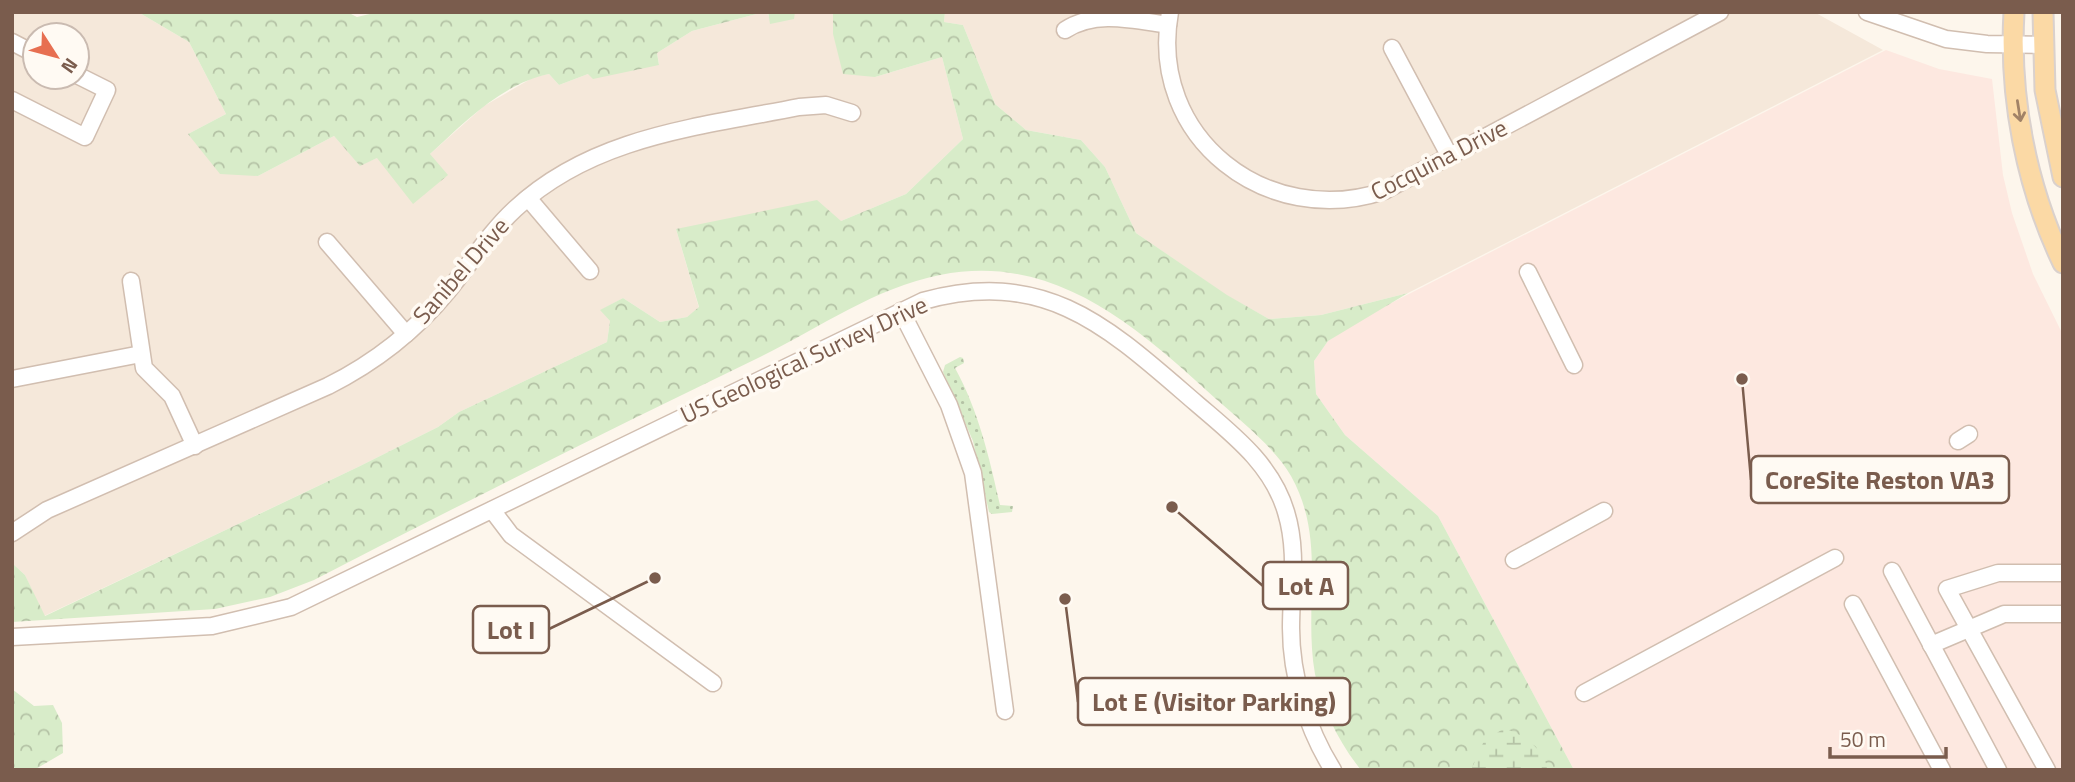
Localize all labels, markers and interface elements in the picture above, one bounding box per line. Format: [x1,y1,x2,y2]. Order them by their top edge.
north arrow [21,21,91,91]
text: N [55,52,86,80]
one-way arrow [2012,99,2025,122]
street label: Cocquina Drive [1364,109,1513,209]
street label: Sanibel Drive [404,209,517,332]
street label: US Geological Survey Drive [674,286,933,432]
callout: CoreSite Reston VA3 [1751,456,2009,503]
text: CoreSite Reston VA3 [1765,460,1995,499]
callout: Lot A [1263,562,1348,609]
text: Lot A [1278,566,1335,605]
callout: Lot I [473,606,549,653]
text: Lot I [487,610,535,649]
callout: Lot E (Visitor Parking) [1078,678,1350,725]
text: Lot E (Visitor Parking) [1092,682,1336,721]
scale bar [1830,716,1946,760]
text: 50 m [1840,723,1886,755]

